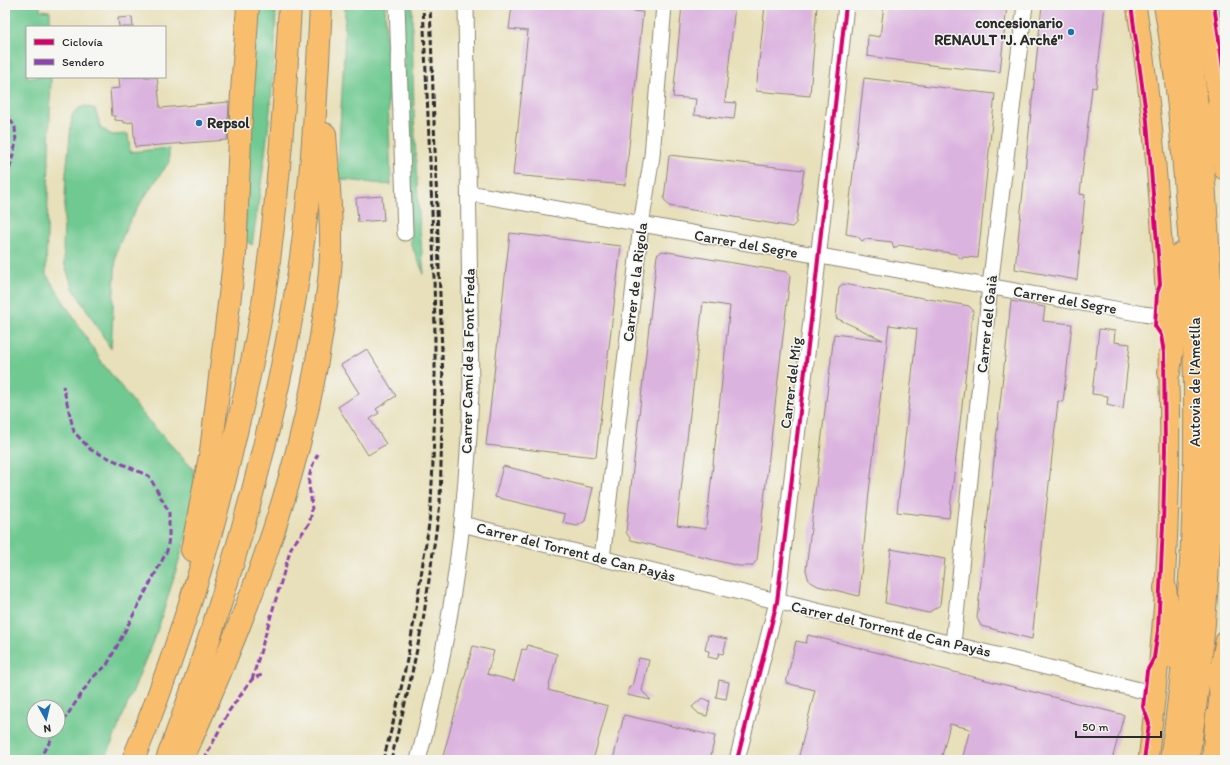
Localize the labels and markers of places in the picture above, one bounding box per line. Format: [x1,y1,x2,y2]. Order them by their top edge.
place label: concesionario RENAULT "J. Arché" [934,14,1064,49]
marker: concesionario RENAULT "J. Arché" [1066,27,1076,37]
place label: Repsol [207,114,250,133]
marker: Repsol [194,118,204,128]

